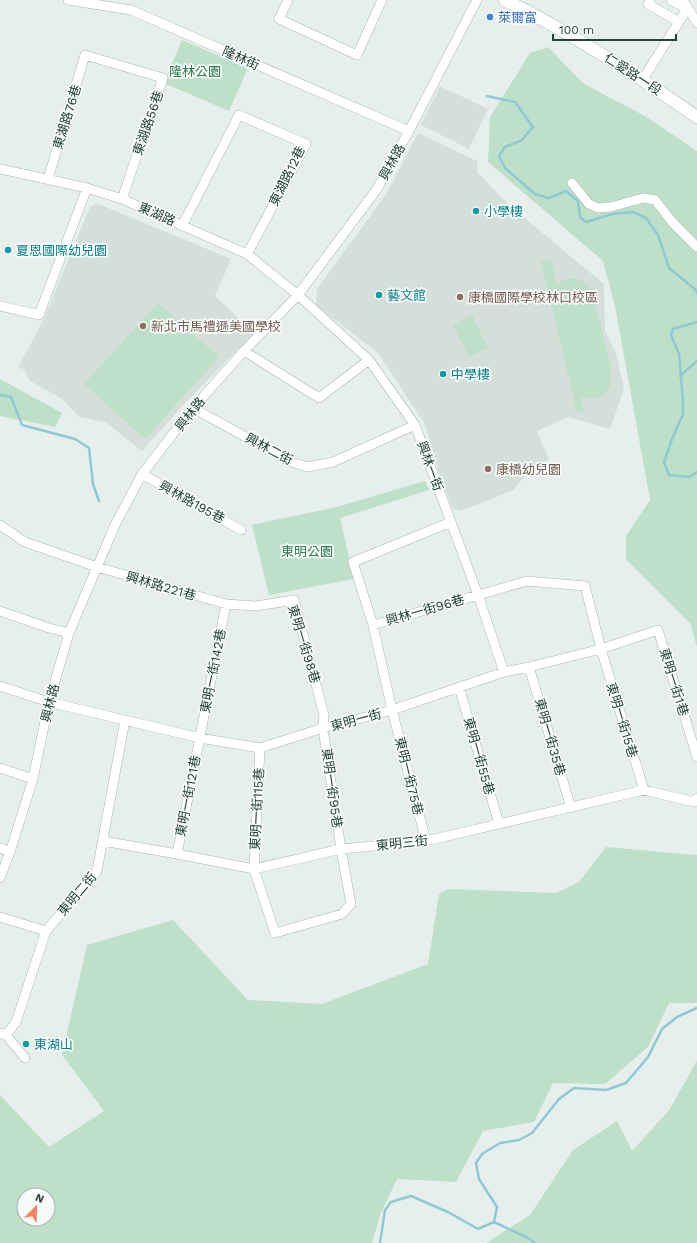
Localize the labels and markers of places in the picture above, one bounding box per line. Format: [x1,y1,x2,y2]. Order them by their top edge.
place label: 萊爾富 [498,10,537,25]
marker: 萊爾富 [485,12,495,22]
place label: 小學樓 [484,204,523,219]
marker: 小學樓 [471,206,481,216]
place label: 夏恩國際幼兒園 [16,243,107,258]
marker: 夏恩國際幼兒園 [3,245,13,255]
place label: 藝文館 [387,288,426,303]
marker: 藝文館 [374,290,384,300]
place label: 康橋國際學校林口校區 [468,290,598,305]
marker: 康橋國際學校林口校區 [455,292,465,302]
place label: 新北市馬禮遜美國學校 [151,319,281,334]
marker: 新北市馬禮遜美國學校 [138,321,148,331]
place label: 中學樓 [451,367,490,382]
marker: 中學樓 [438,369,448,379]
place label: 康橋幼兒園 [496,462,561,477]
marker: 康橋幼兒園 [483,464,493,474]
place label: 東湖山 [34,1037,73,1052]
marker: 東湖山 [21,1039,31,1049]

